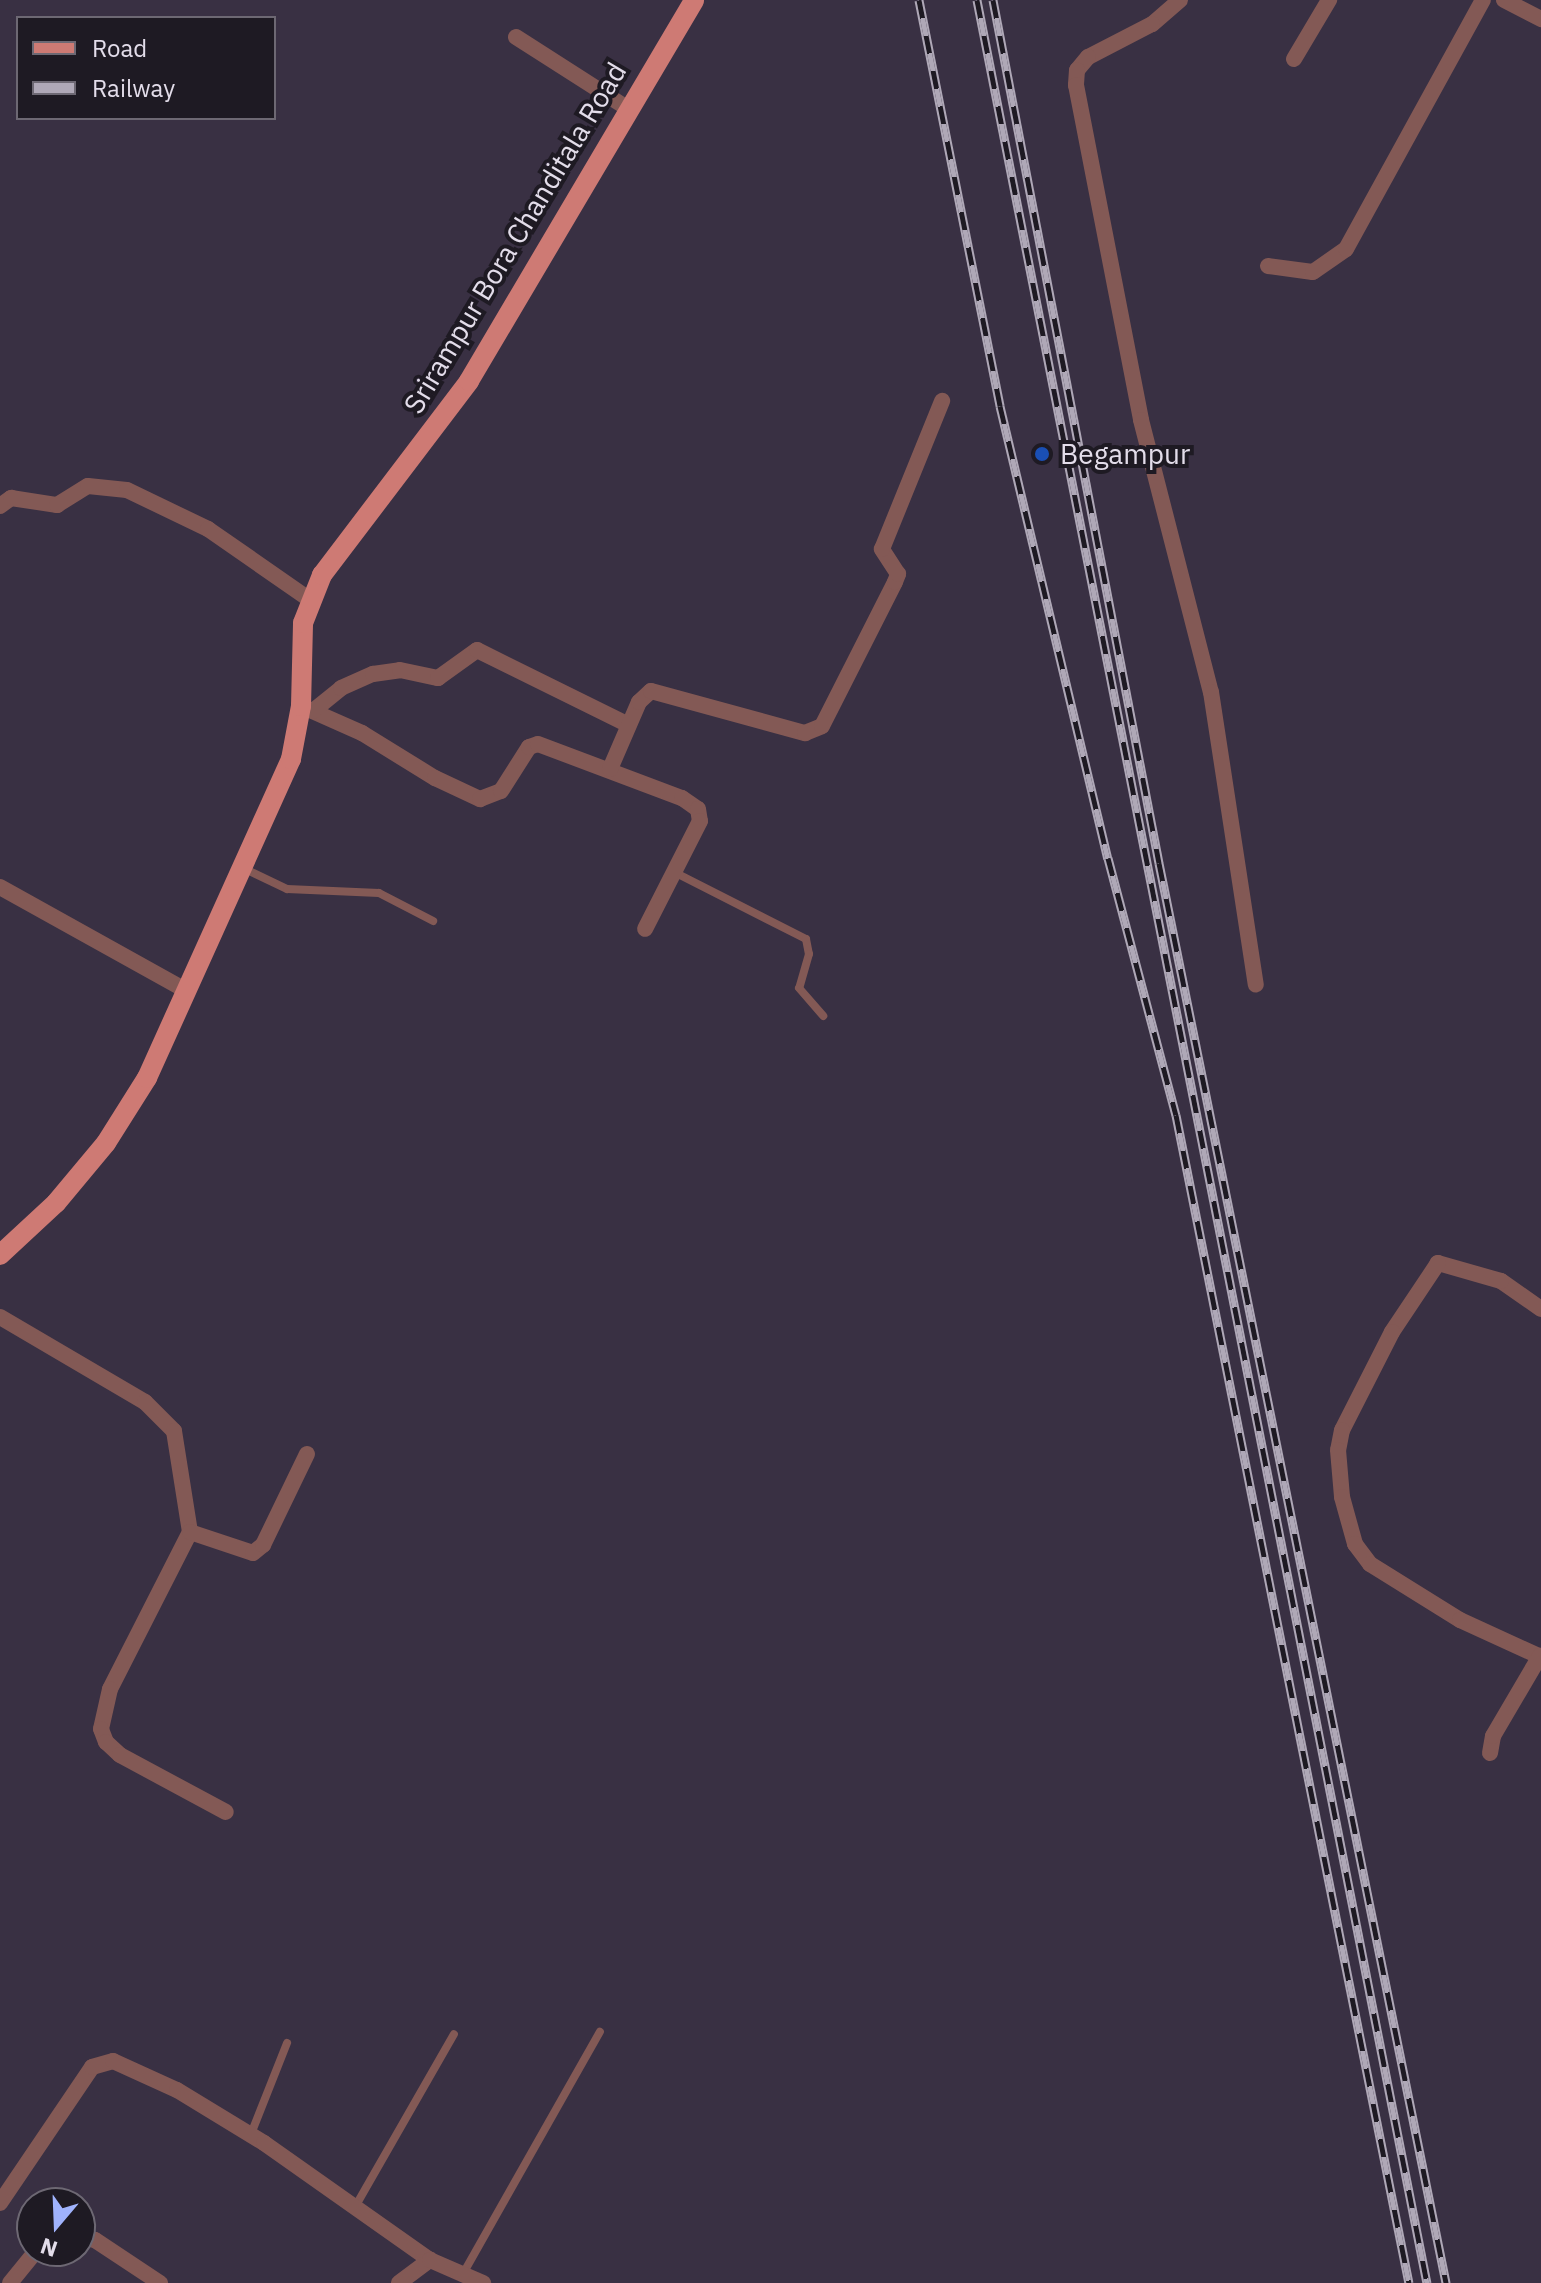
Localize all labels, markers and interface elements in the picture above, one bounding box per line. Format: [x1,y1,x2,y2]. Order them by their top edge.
legend [16,16,276,120]
text: Road [92,32,147,64]
street label: Srirampur Bora Chanditala Road [397,56,633,420]
text: Railway [92,72,175,104]
place label: Begampur [1060,437,1190,471]
marker: Begampur [1031,443,1053,465]
north arrow [16,2187,96,2267]
text: N [36,2232,61,2265]

